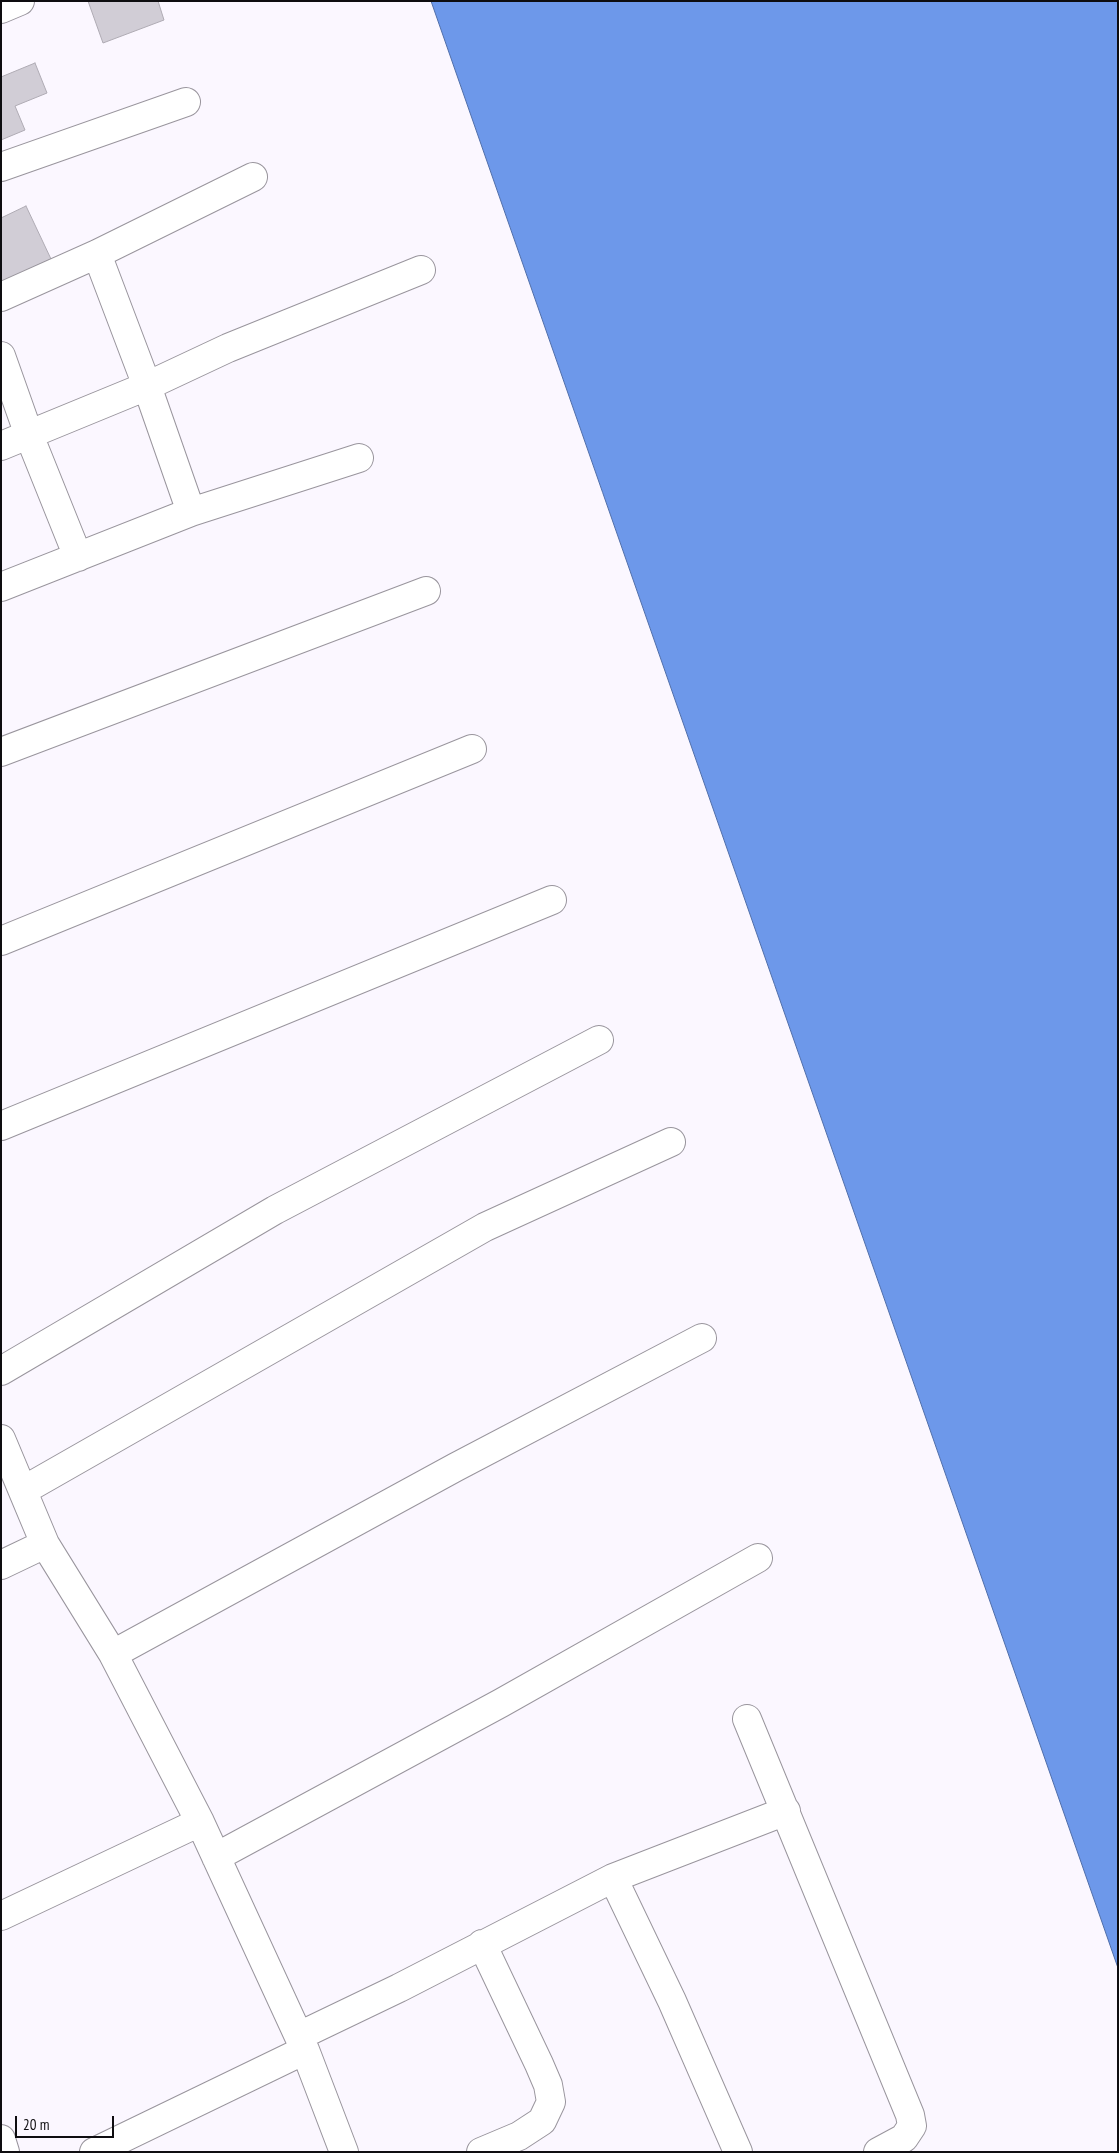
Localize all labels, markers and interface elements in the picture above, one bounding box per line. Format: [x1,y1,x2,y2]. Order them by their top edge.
scale bar [18,2106,116,2138]
text: 20 m [23,2115,49,2134]

